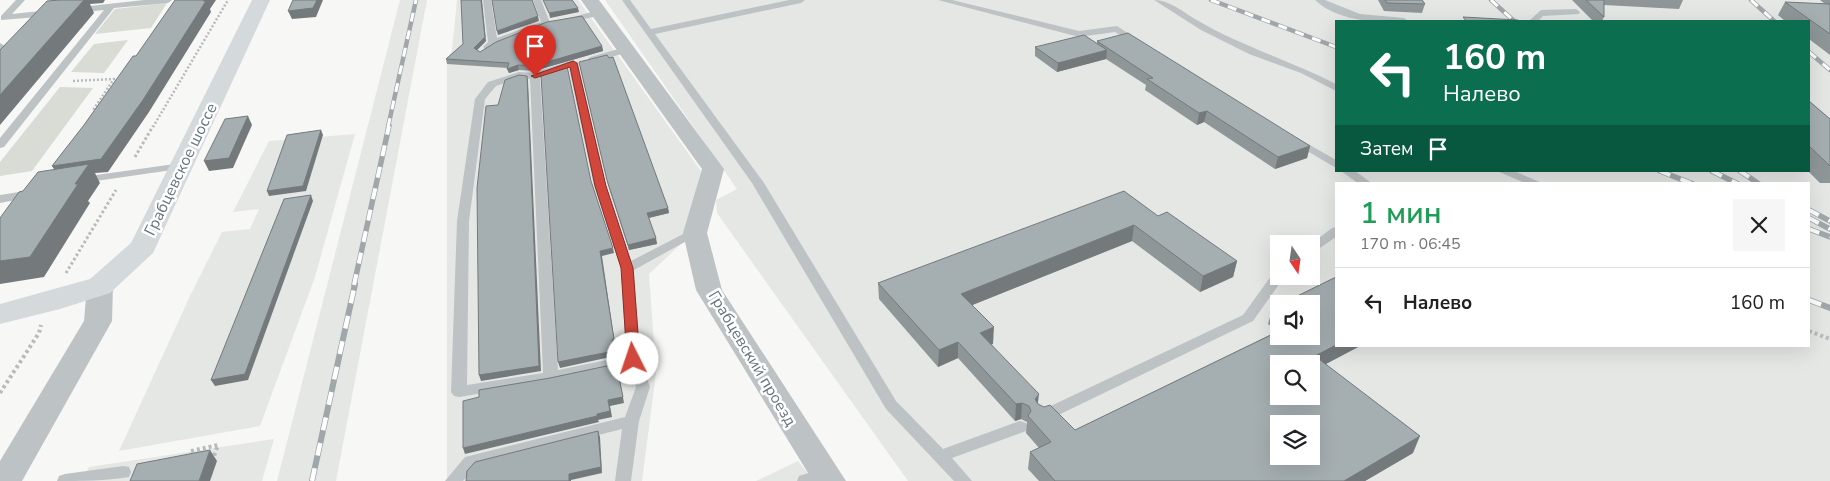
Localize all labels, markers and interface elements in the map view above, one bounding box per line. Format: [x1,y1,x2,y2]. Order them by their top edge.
pin [514,25,556,76]
icon: arrive [521,32,549,60]
text: 160 m [1443,34,1546,81]
icon: left [1360,40,1425,105]
text: Налево [1443,79,1521,109]
street label: Грабцевское шоссе [139,99,223,239]
icon: arrive [1424,135,1452,163]
text: Затем [1360,136,1414,162]
text: 1 мин [1360,193,1442,234]
button: close [1733,199,1785,251]
text: 170 m · 06:45 [1360,233,1461,255]
north arrow [1270,235,1320,285]
map controls [1270,235,1320,465]
street label: Грабцевский проезд [703,287,802,431]
icon: left [1360,289,1388,317]
text: Налево [1403,290,1472,316]
text: 160 m [1730,290,1785,316]
button: sound [1270,295,1320,345]
position arrow [606,332,658,384]
button: search [1270,355,1320,405]
button: layers [1270,415,1320,465]

